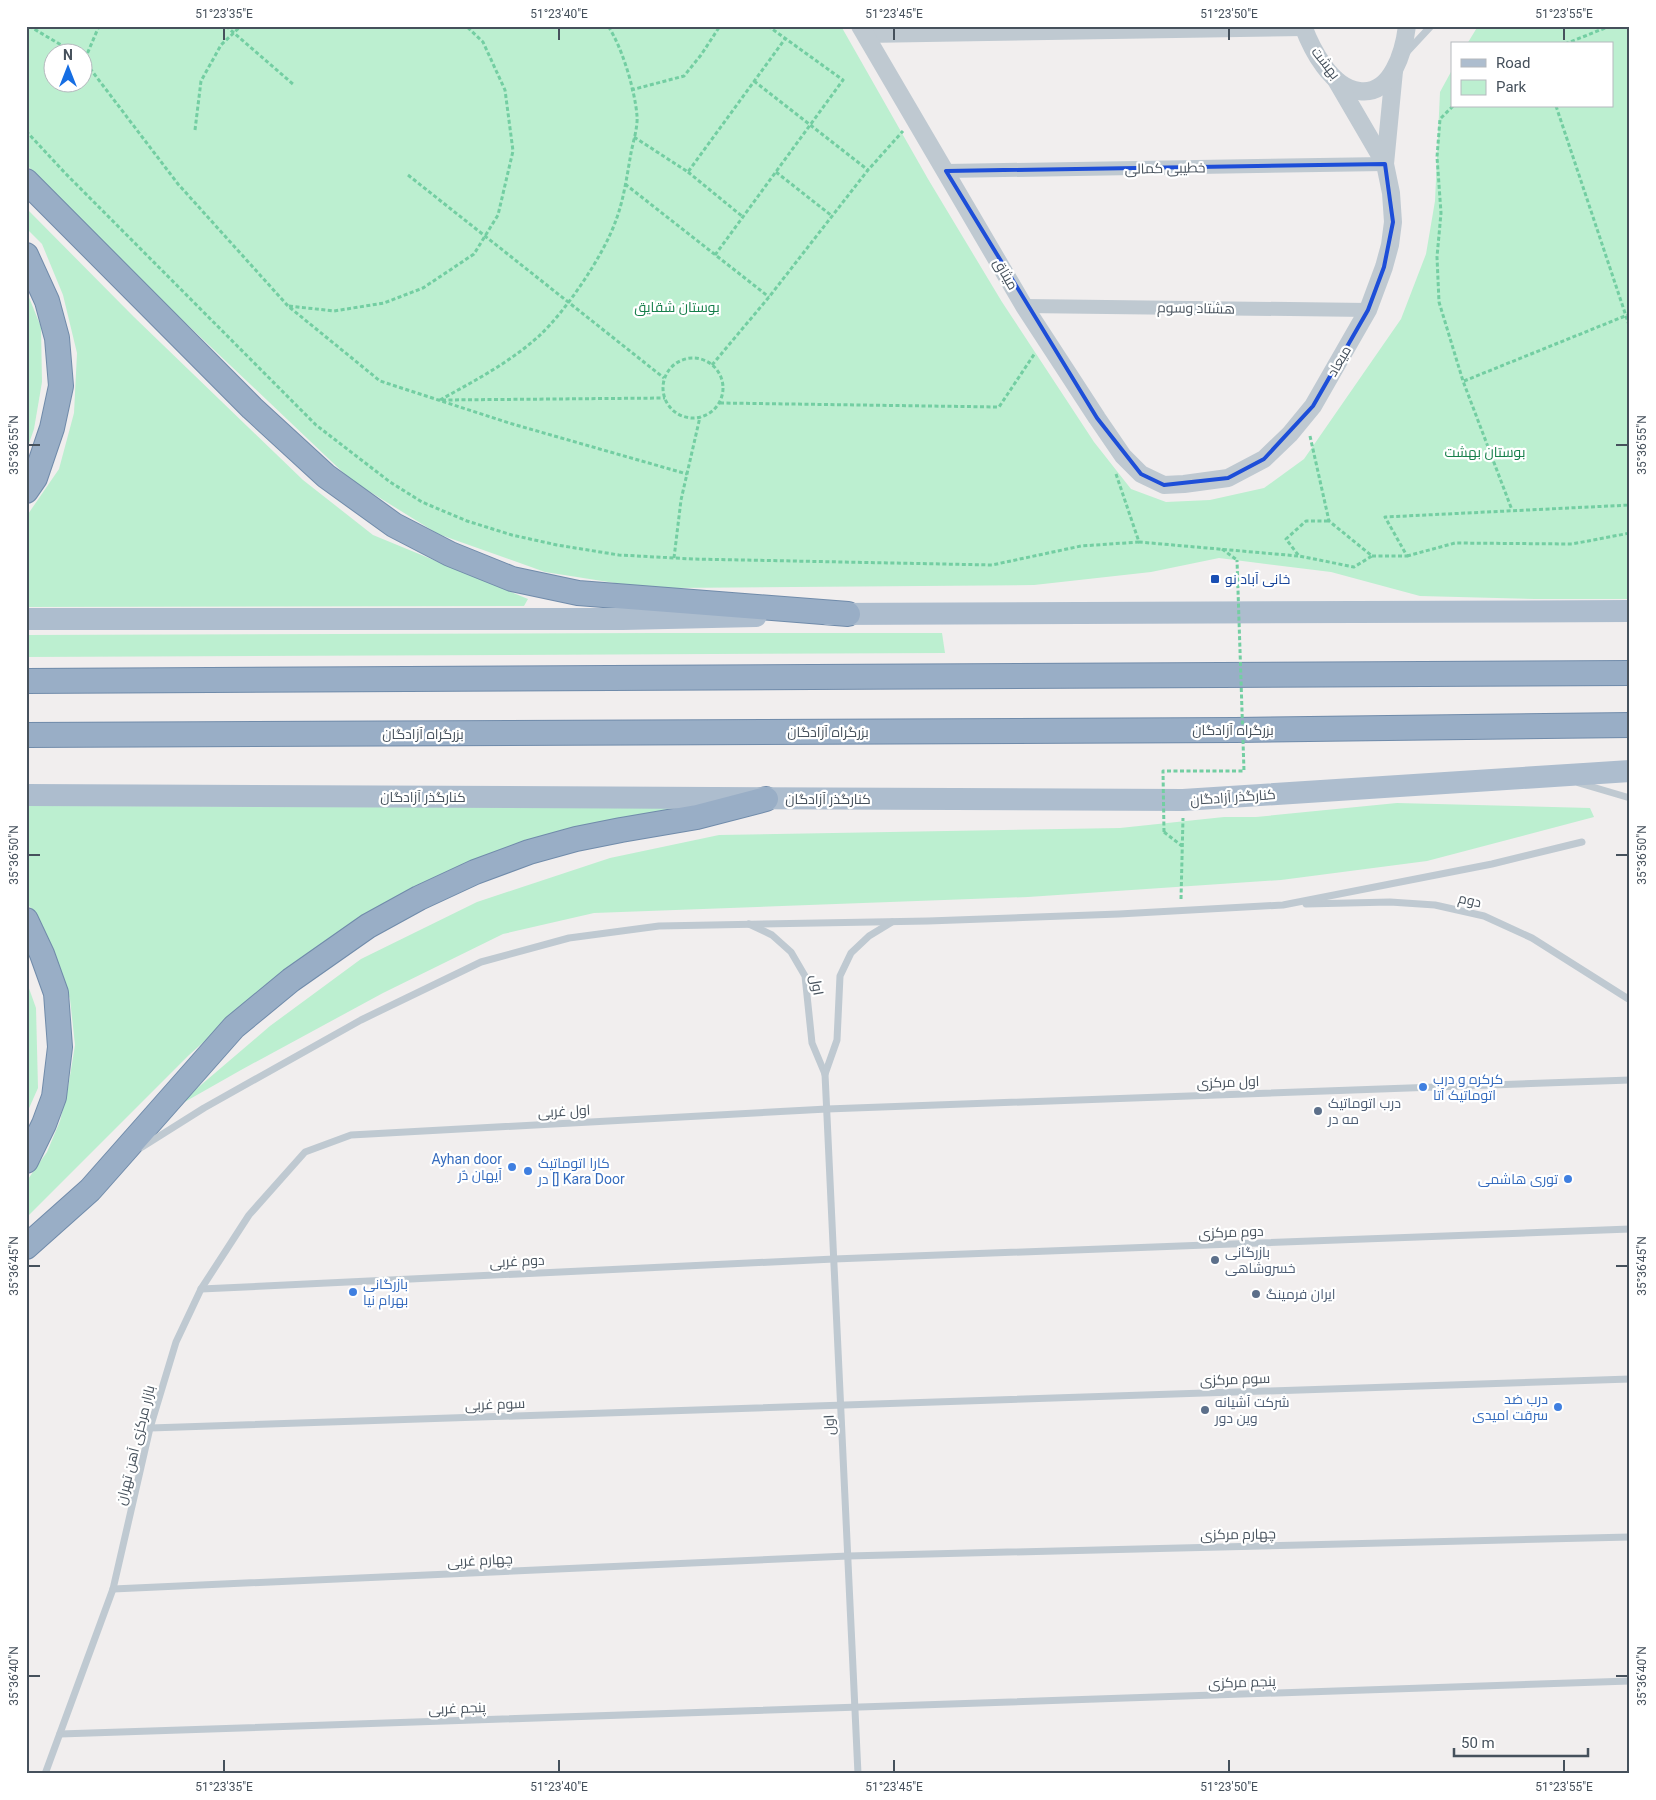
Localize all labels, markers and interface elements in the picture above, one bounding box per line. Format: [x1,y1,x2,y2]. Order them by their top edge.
text: 51°23'35"E [195,7,253,21]
text: 51°23'40"E [530,7,588,21]
text: 51°23'45"E [865,7,923,21]
text: 51°23'50"E [1200,7,1258,21]
text: 51°23'55"E [1535,7,1593,21]
north arrow [42,42,92,92]
legend [1451,42,1614,108]
street label: بهشت [1308,44,1344,82]
text: N [63,47,73,63]
text: Road [1496,54,1530,72]
text: Park [1496,78,1527,96]
street label: خطیبی کمالی [1124,159,1206,177]
street label: میثاق [990,256,1021,293]
park label: بوستان شقایق [634,299,720,316]
street label: هشتاد وسوم [1157,299,1235,319]
street label: میعاد [1324,343,1354,379]
text: 35°36'55"N [7,415,21,475]
text: 35°36'55"N [1635,415,1649,475]
park label: بوستان بهشت [1445,444,1525,460]
place label: خانی آباد نو [1225,571,1290,587]
marker: خانی آباد نو [1209,573,1221,585]
street label: بزرگراه آزادگان [1192,722,1274,738]
street label: بزرگراه آزادگان [787,724,869,740]
street label: بزرگراه آزادگان [382,726,464,742]
street label: کنارگذر آزادگان [1190,786,1276,808]
street label: کنارگذر آزادگان [380,789,466,805]
street label: کنارگذر آزادگان [785,791,871,807]
text: 35°36'50"N [7,825,21,885]
text: 35°36'50"N [1635,825,1649,885]
street label: دوم [1456,890,1483,912]
street label: اول [806,973,827,997]
place label: کرکره و درب اتوماتیک آتا [1433,1071,1503,1103]
street label: اول مرکزی [1196,1073,1260,1092]
marker: کرکره و درب اتوماتیک آتا [1417,1081,1429,1093]
place label: درب اتوماتیک مه در [1327,1095,1401,1127]
street label: اول غربی [537,1102,591,1121]
marker: درب اتوماتیک مه در [1312,1105,1324,1117]
place label: Ayhan door آیهان دٌر [431,1151,502,1183]
place label: کارا اتوماتیک در [] Kara Door [537,1155,625,1187]
marker: Ayhan door آیهان دٌر [506,1161,518,1173]
marker: کارا اتوماتیک در [] Kara Door [522,1165,534,1177]
place label: توری هاشمی [1478,1171,1558,1187]
marker: توری هاشمی [1562,1173,1574,1185]
street label: دوم مرکزی [1198,1223,1264,1243]
text: 35°36'45"N [7,1236,21,1296]
text: 35°36'45"N [1635,1236,1649,1296]
place label: بازرگانی خسروشاهی [1225,1244,1296,1276]
street label: دوم غربی [489,1252,545,1272]
marker: بازرگانی خسروشاهی [1209,1254,1221,1266]
place label: بازرگانی بهرام نیا [363,1276,408,1310]
marker: بازرگانی بهرام نیا [347,1286,359,1298]
place label: ایران فرمینگ [1266,1286,1336,1302]
marker: ایران فرمینگ [1250,1288,1262,1300]
street label: سوم مرکزی [1199,1370,1271,1390]
street label: بازار مرکزی آهن تهران [112,1383,158,1507]
place label: درب ضد سرقت امیدی [1472,1391,1548,1423]
place label: شرکت آشیانه وین دور [1214,1394,1290,1426]
street label: سوم غربی [464,1395,526,1415]
marker: درب ضد سرقت امیدی [1552,1401,1564,1413]
marker: شرکت آشیانه وین دور [1199,1404,1211,1416]
street label: اول [820,1414,839,1436]
street label: چهارم مرکزی [1200,1525,1276,1545]
street label: چهارم غربی [447,1550,513,1572]
text: 35°36'40"N [7,1646,21,1706]
text: 35°36'40"N [1635,1646,1649,1706]
street label: پنجم مرکزی [1208,1673,1276,1693]
street label: پنجم غربی [428,1699,486,1719]
scale bar [1454,1725,1587,1757]
text: 50 m [1461,1734,1495,1752]
text: 51°23'35"E [195,1780,253,1794]
text: 51°23'40"E [530,1780,588,1794]
text: 51°23'45"E [865,1780,923,1794]
text: 51°23'50"E [1200,1780,1258,1794]
text: 51°23'55"E [1535,1780,1593,1794]

